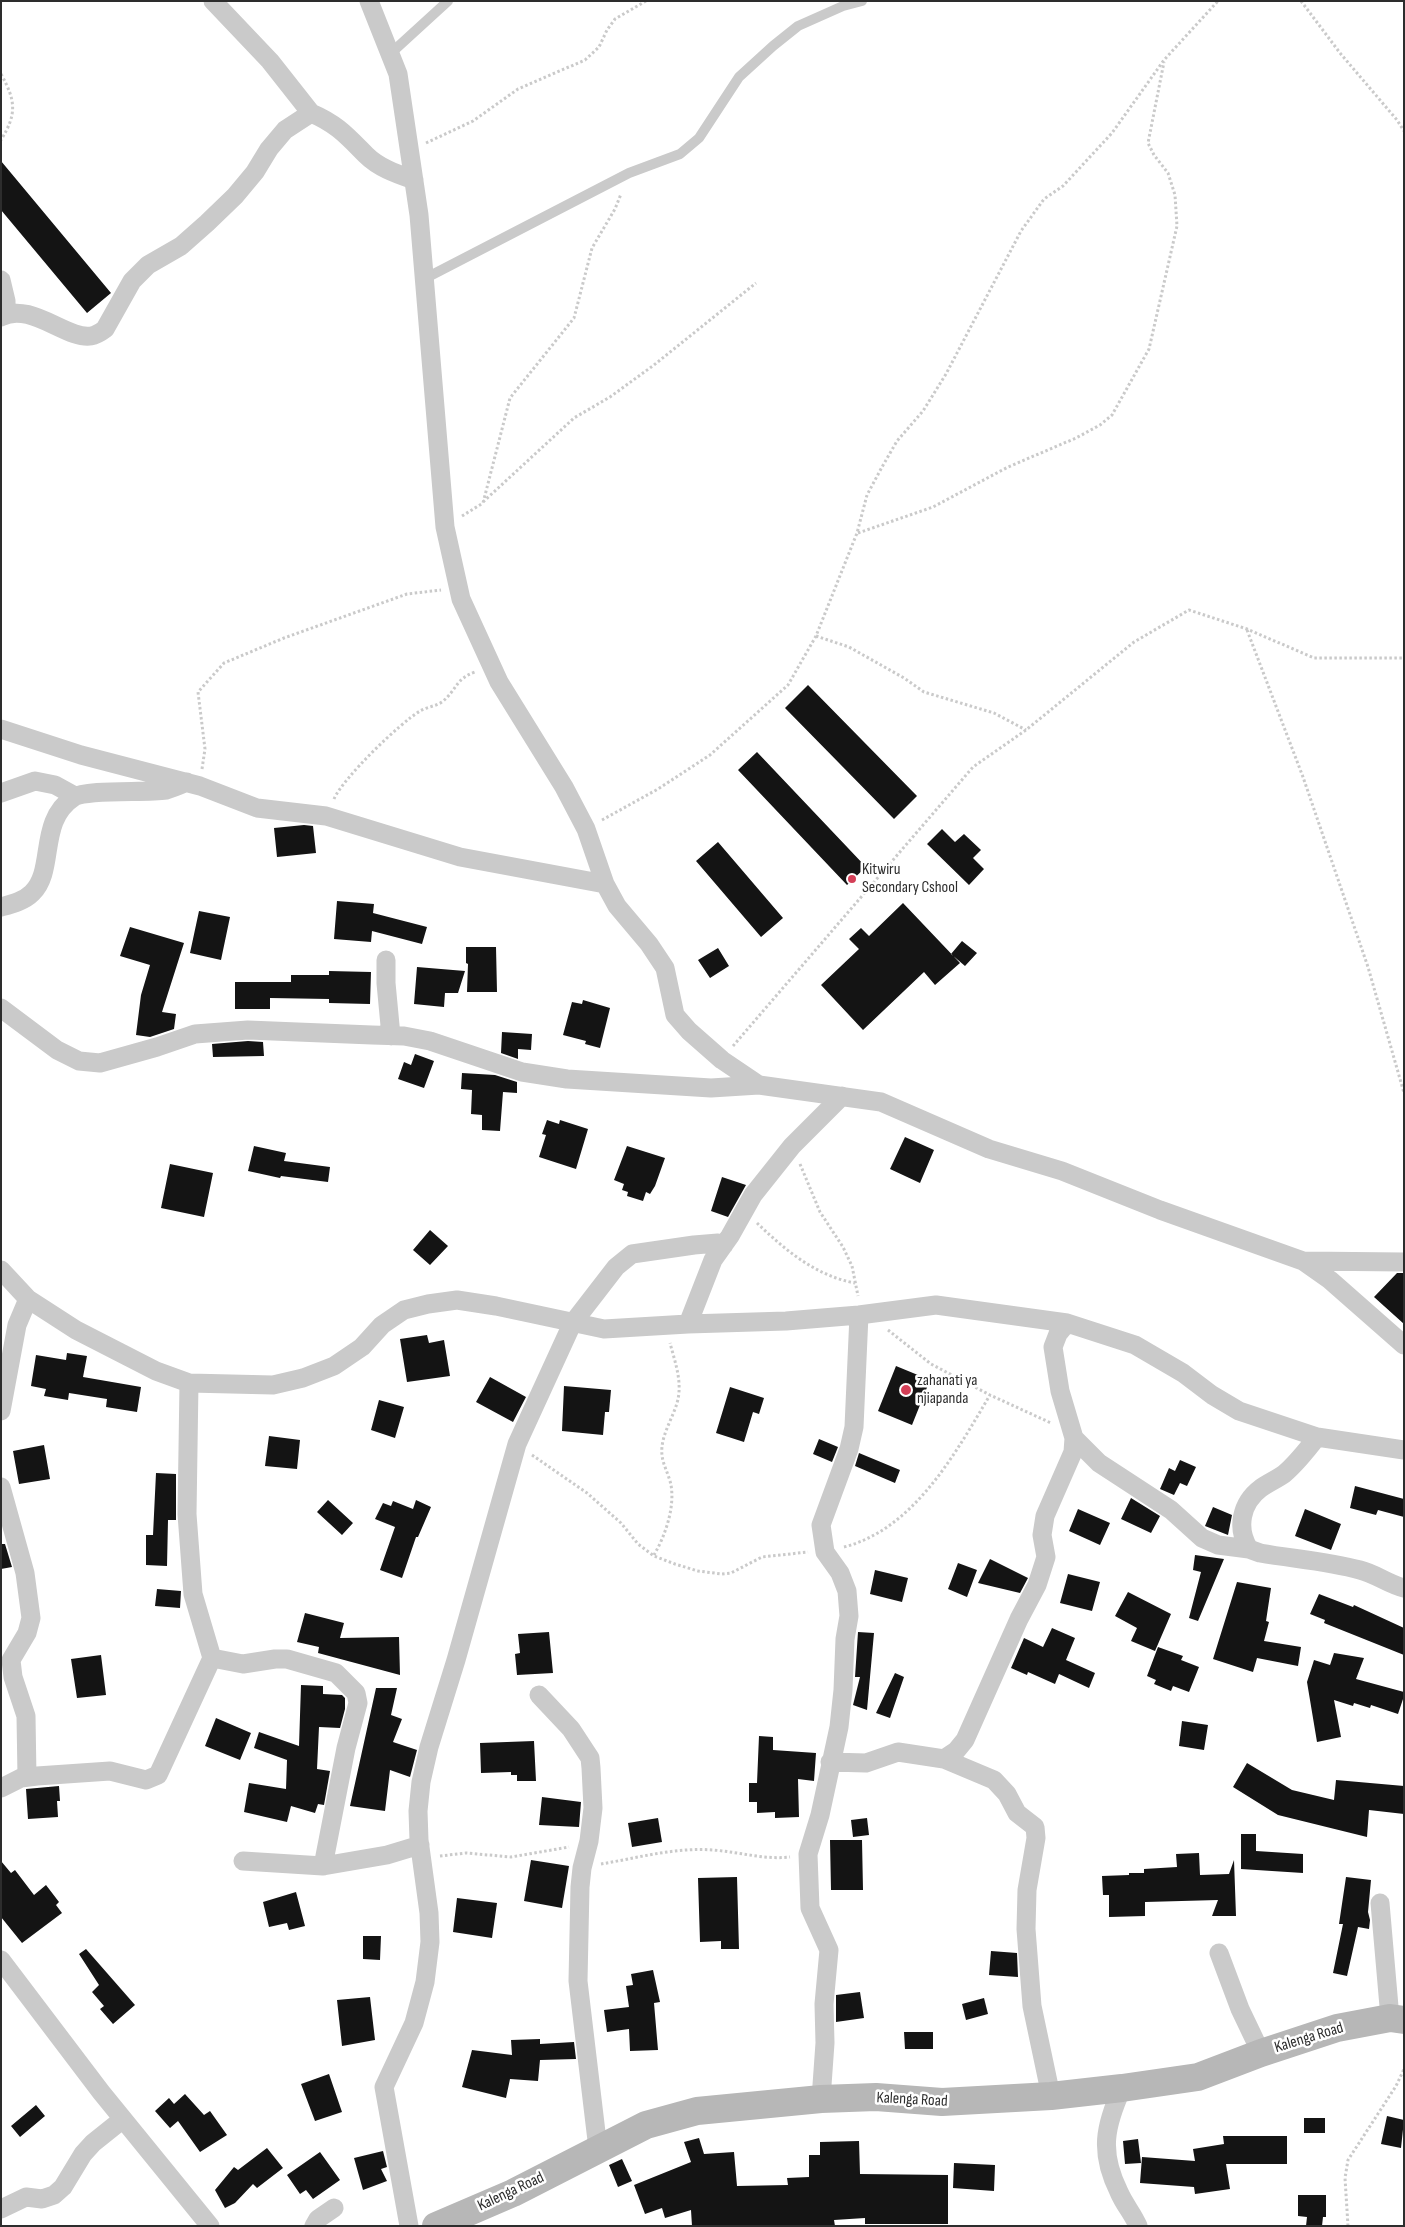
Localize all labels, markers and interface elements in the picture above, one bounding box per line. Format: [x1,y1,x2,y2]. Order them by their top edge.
place label: Kitwiru Secondary Cshool [862,860,958,898]
marker: Kitwiru Secondary Cshool [846,873,858,885]
place label: zahanati ya njiapanda [917,1371,977,1409]
marker: zahanati ya njiapanda [899,1383,913,1397]
street label: Kalenga Road [1272,2018,1346,2058]
street label: Kalenga Road [876,2089,948,2111]
street label: Kalenga Road [475,2168,547,2216]

